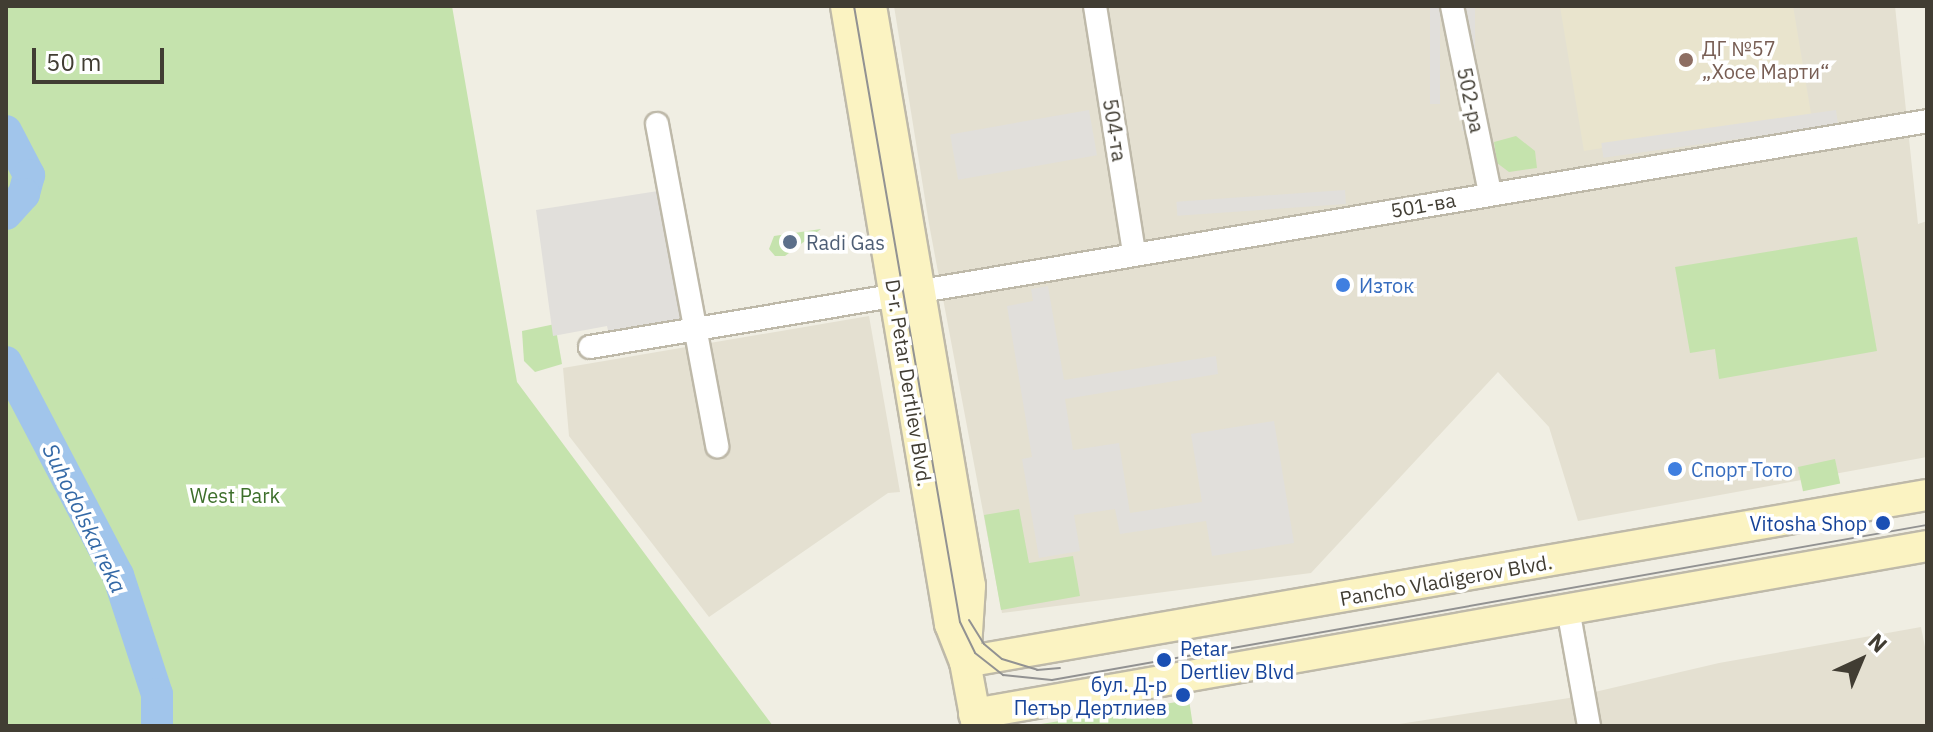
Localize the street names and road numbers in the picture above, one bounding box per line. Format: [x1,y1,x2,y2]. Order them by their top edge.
street label: 502-ра [1452,65,1490,135]
street label: 504-та [1098,97,1132,163]
street label: 501-ва [1389,187,1457,223]
street label: D-r. Petar Dertliev Blvd. [881,278,937,488]
street label: Pancho Vladigerov Blvd. [1338,549,1554,611]

